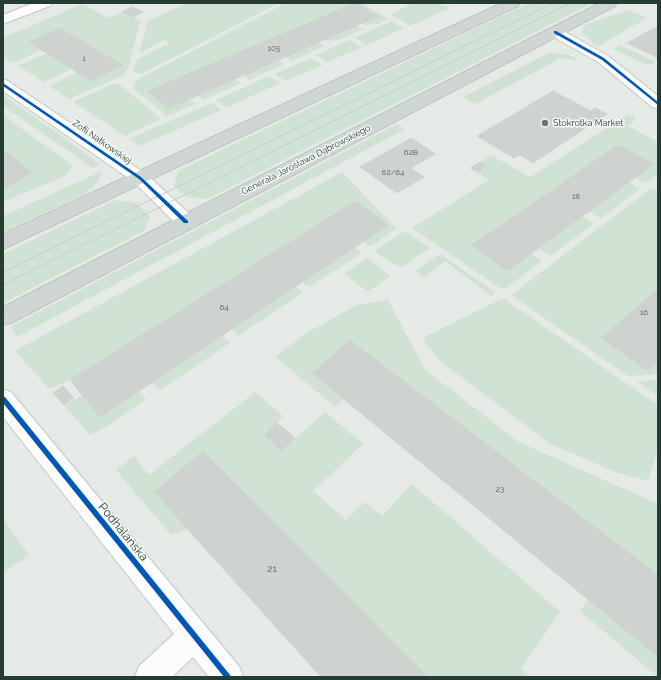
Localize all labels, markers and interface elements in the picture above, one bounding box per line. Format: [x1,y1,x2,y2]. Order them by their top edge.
house number: 105 [268,44,280,54]
house number: 1 [82,54,86,64]
street label: Zofii Nałkowskiej [71,118,133,166]
marker: Stokrotka Market [540,118,550,128]
place label: Stokrotka Market [553,118,623,128]
street label: Generała Jarosława Dąbrowskiego [240,123,372,197]
house number: 62B [404,148,418,158]
house number: 62/64 [382,168,404,178]
house number: 18 [572,192,580,202]
house number: 64 [219,303,229,313]
house number: 16 [640,308,648,318]
house number: 23 [496,485,504,495]
street label: Podhalańska [95,500,151,564]
house number: 21 [267,563,277,575]

